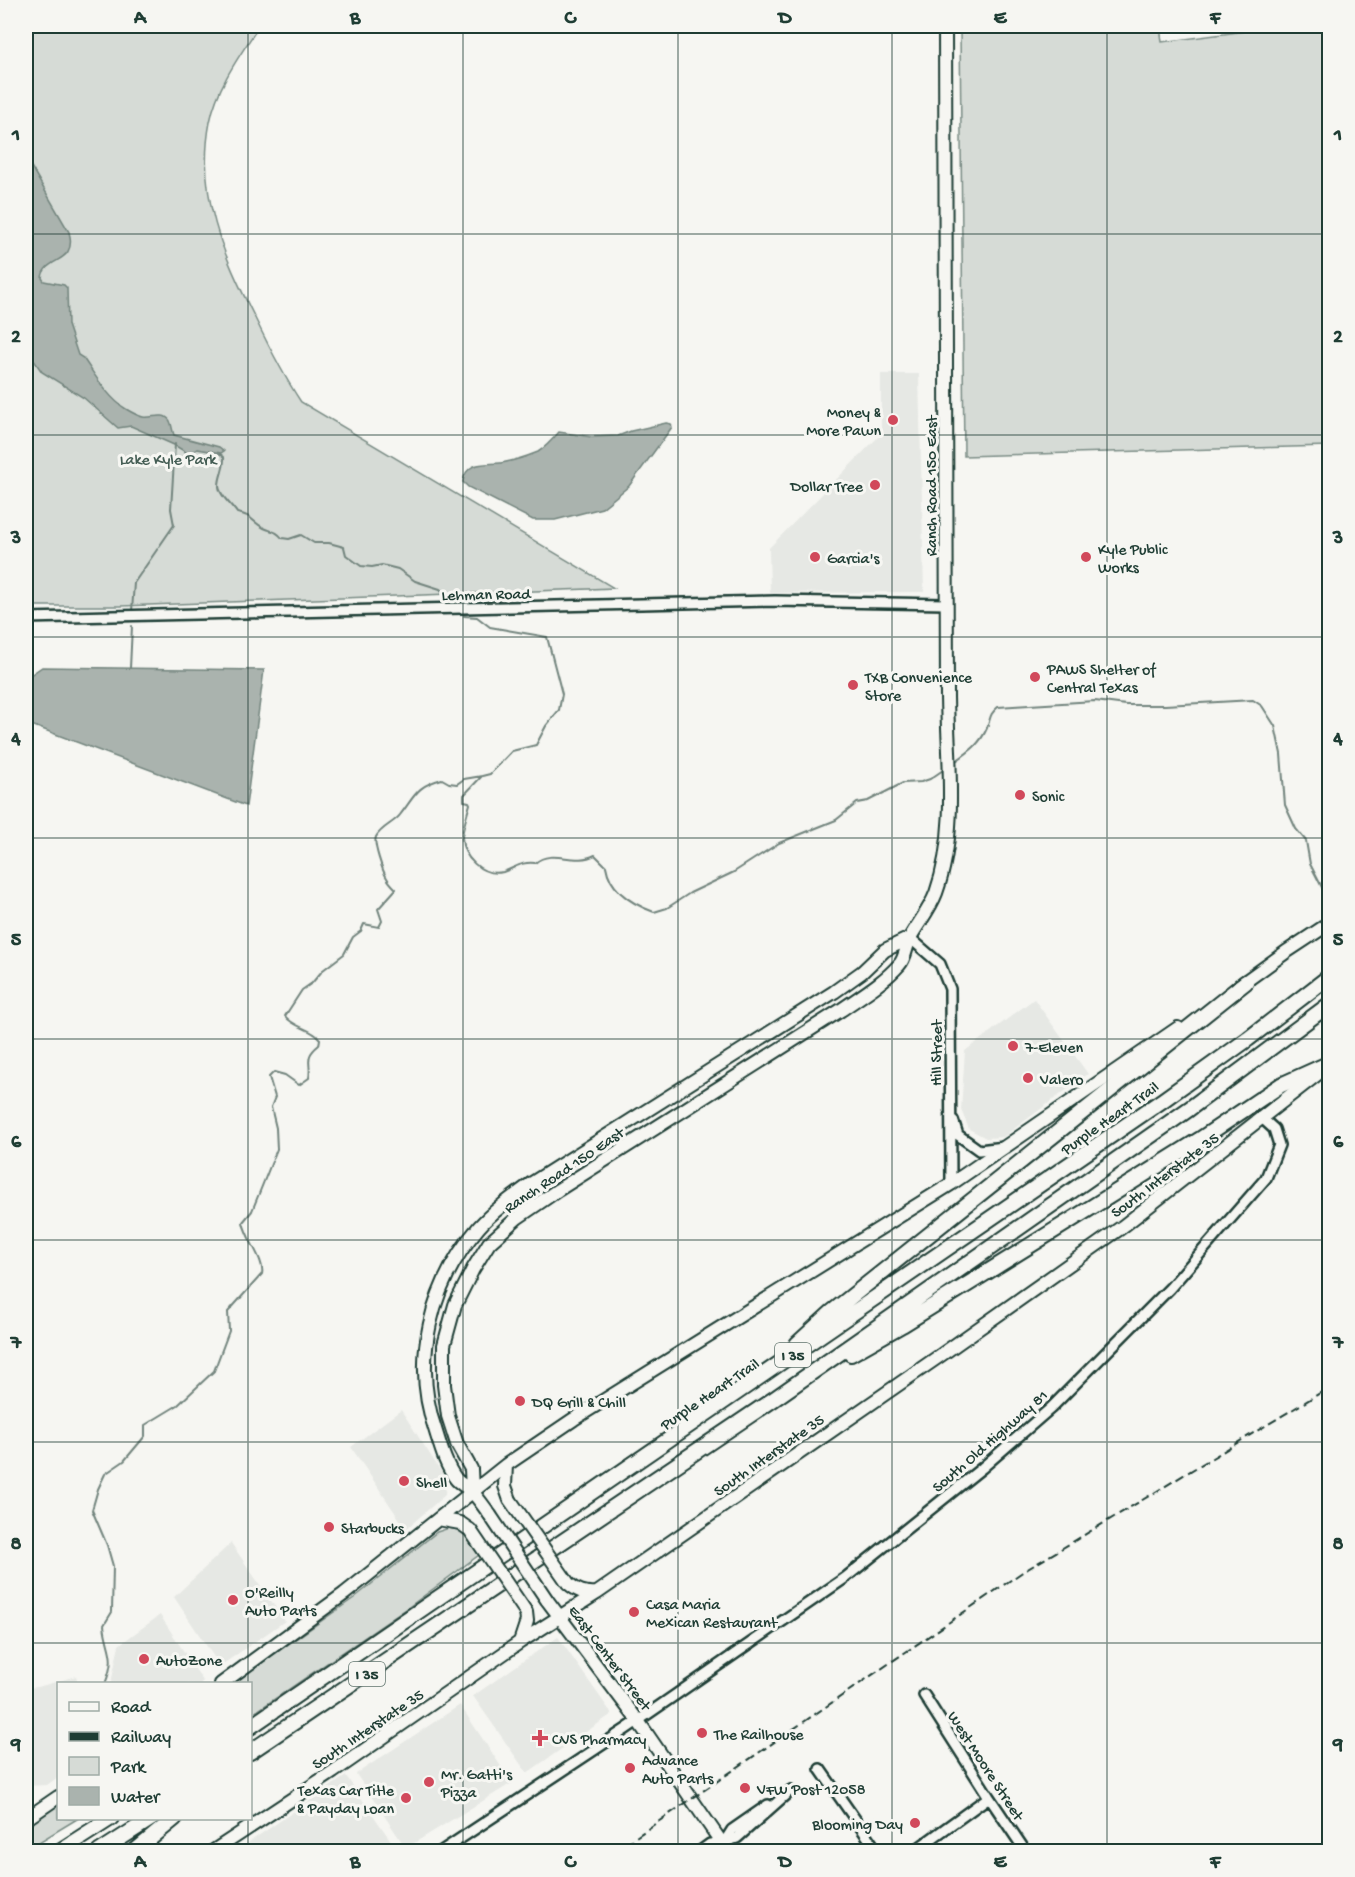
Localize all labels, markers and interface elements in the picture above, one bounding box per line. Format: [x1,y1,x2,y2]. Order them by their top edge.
text: A [133,8,148,31]
text: B [349,8,361,31]
text: C [564,8,578,31]
text: D [776,8,792,31]
text: E [994,8,1008,31]
text: F [1209,8,1222,31]
text: 1 [11,125,20,148]
text: 1 [1333,125,1342,148]
text: 2 [11,327,21,350]
text: 2 [1333,327,1343,350]
place label: Money & More Pawn [806,405,882,442]
marker: Money & More Pawn [886,413,900,427]
street label: Ranch Road 150 East [924,414,943,556]
park label: Lake Kyle Park [120,452,218,471]
marker: Dollar Tree [868,478,882,492]
place label: Dollar Tree [790,479,864,498]
text: 3 [10,528,21,551]
text: 3 [1332,528,1343,551]
place label: Kyle Public Works [1098,542,1168,579]
marker: Garcia's [808,550,822,564]
marker: Kyle Public Works [1079,550,1093,564]
place label: Garcia's [827,551,880,570]
street label: Lehman Road [441,586,532,607]
place label: PAWS Shelter of Central Texas [1046,662,1156,699]
place label: TXB Convenience Store [864,670,973,707]
marker: PAWS Shelter of Central Texas [1028,670,1042,684]
marker: TXB Convenience Store [846,678,860,692]
text: 4 [10,729,21,752]
text: 4 [1332,729,1343,752]
marker: Sonic [1013,788,1027,802]
place label: Sonic [1032,789,1065,808]
text: 5 [11,930,22,953]
text: 5 [1333,930,1344,953]
street label: Hill Street [929,1018,948,1086]
marker: 7-Eleven [1006,1039,1020,1053]
place label: 7-Eleven [1024,1040,1083,1059]
marker: Valero [1021,1071,1035,1085]
place label: Valero [1039,1072,1084,1091]
street label: Purple Heart Trail [1057,1079,1164,1161]
street label: Ranch Road 150 East [501,1124,630,1219]
street label: South Interstate 35 [1108,1130,1224,1224]
text: 6 [11,1132,22,1155]
text: 6 [1333,1132,1344,1155]
text: 7 [10,1333,23,1356]
text: 7 [1332,1333,1345,1356]
road number: I 35 [775,1343,811,1367]
street label: Purple Heart Trail [657,1356,764,1437]
street label: South Old Highway 81 [930,1387,1053,1498]
marker: DQ Grill & Chill [513,1394,527,1408]
place label: DQ Grill & Chill [531,1395,626,1414]
street label: South Interstate 35 [711,1412,829,1502]
marker: Shell [397,1474,411,1488]
place label: Shell [416,1475,447,1494]
marker: Starbucks [322,1520,336,1534]
place label: Starbucks [341,1521,405,1540]
text: 8 [11,1534,22,1557]
text: 8 [1333,1534,1344,1557]
place label: O'Reilly Auto Parts [245,1585,317,1622]
marker: O'Reilly Auto Parts [226,1593,240,1607]
place label: Casa Maria Mexican Restaurant [646,1597,779,1634]
street label: East Center Street [563,1603,655,1717]
marker: Casa Maria Mexican Restaurant [627,1605,641,1619]
marker: AutoZone [137,1652,151,1666]
place label: AutoZone [156,1653,223,1672]
road number: I 35 [349,1662,385,1686]
legend [57,1682,252,1820]
street label: South Interstate 35 [309,1686,428,1775]
text: Road [111,1698,152,1719]
street label: West Moore Street [942,1709,1027,1826]
marker: The Railhouse [695,1726,709,1740]
place label: The Railhouse [713,1727,804,1746]
text: Railway [111,1728,171,1749]
marker: CVS Pharmacy [533,1731,547,1745]
place label: CVS Pharmacy [552,1732,646,1751]
text: 9 [10,1735,21,1758]
text: 9 [1332,1735,1343,1758]
place label: Advance Auto Parts [642,1753,714,1790]
text: Park [110,1758,147,1779]
marker: Advance Auto Parts [623,1761,637,1775]
place label: Mr. Gatti's Pizza [440,1767,513,1804]
marker: Mr. Gatti's Pizza [422,1775,436,1789]
marker: VFW Post 12058 [738,1781,752,1795]
place label: VFW Post 12058 [756,1782,866,1801]
place label: Texas Car Title & Payday Loan [297,1783,395,1820]
text: Water [111,1788,161,1809]
marker: Texas Car Title & Payday Loan [399,1791,413,1805]
marker: Blooming Day [908,1816,922,1830]
place label: Blooming Day [811,1817,903,1836]
text: A [133,1852,148,1875]
text: B [349,1852,361,1875]
text: C [564,1852,578,1875]
text: D [776,1852,792,1875]
text: E [994,1852,1008,1875]
text: F [1209,1852,1222,1875]

